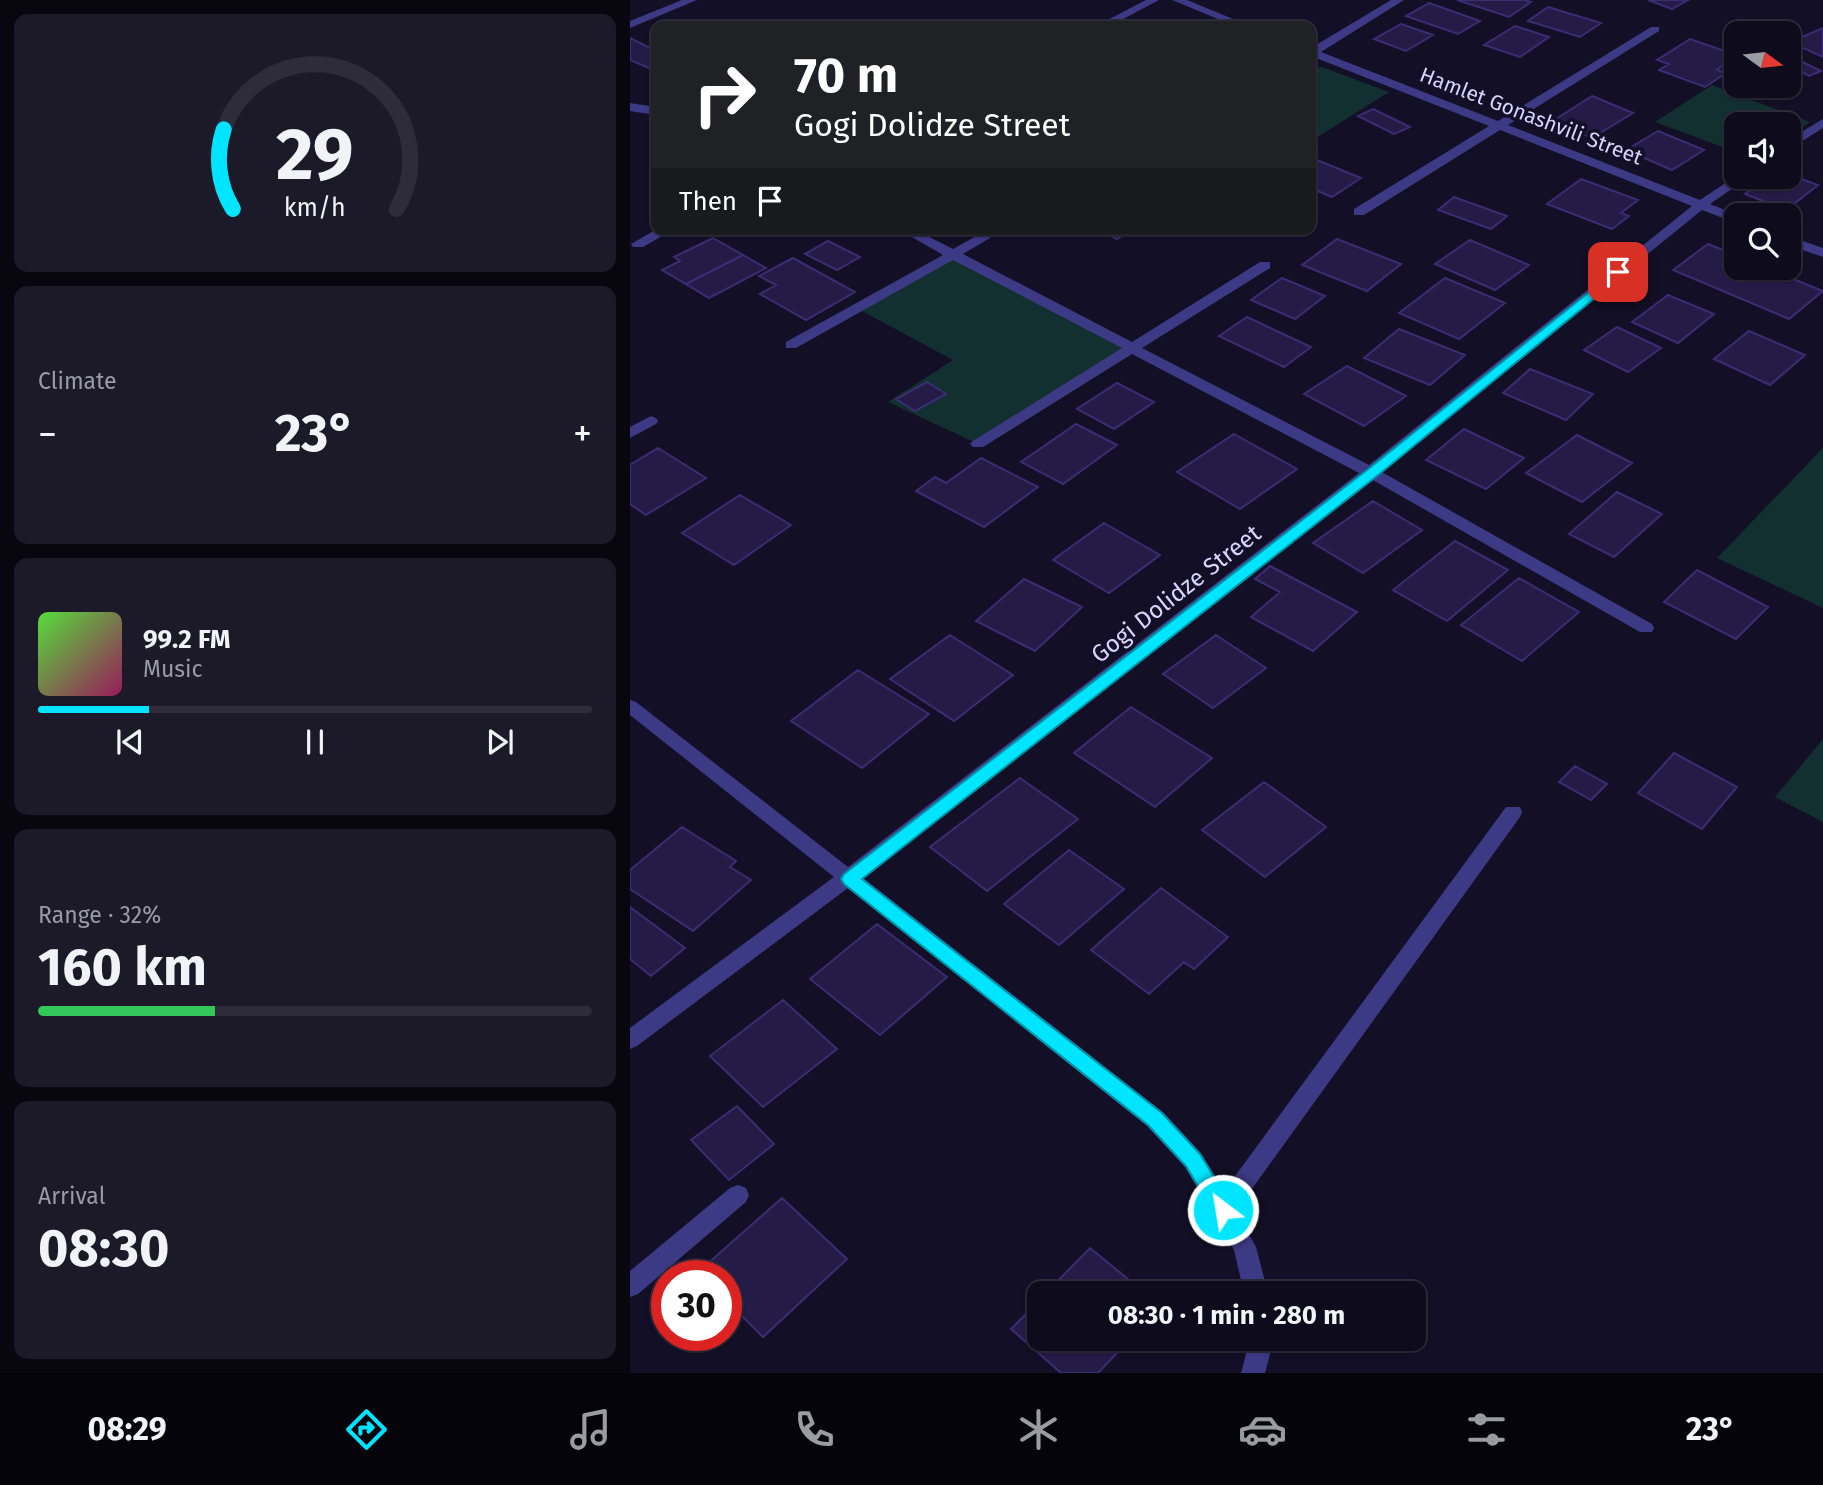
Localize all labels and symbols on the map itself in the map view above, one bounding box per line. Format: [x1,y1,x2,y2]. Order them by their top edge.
north arrow [1724,21,1801,98]
street label: Hamlet Gonashvili Street [1416,62,1646,171]
pin [1588,242,1648,302]
street label: Gogi Dolidze Street [1086,519,1267,669]
position arrow [1186,1173,1260,1247]
speed limit sign: 30 [651,1260,742,1351]

